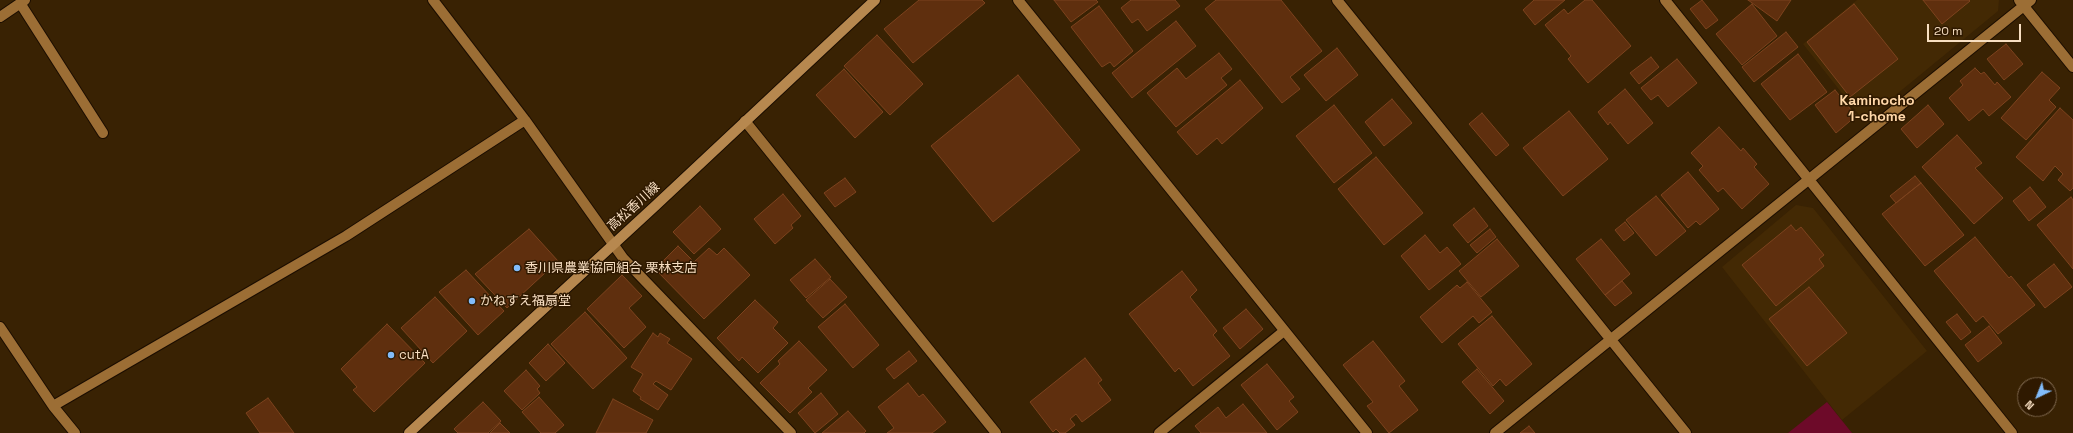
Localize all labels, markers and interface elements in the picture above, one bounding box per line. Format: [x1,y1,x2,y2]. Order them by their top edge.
scale bar [1929,16,2023,42]
text: 20 m [1934,23,1962,39]
district label: Kaminocho 1-chome [1839,93,1915,126]
street label: 高松香川線 [605,179,663,235]
place label: 香川県農業協同組合 栗林支店 [525,260,697,276]
marker: 香川県農業協同組合 栗林支店 [512,263,522,273]
place label: かねすえ福扇堂 [480,293,571,309]
marker: かねすえ福扇堂 [467,296,477,306]
place label: cutA [399,347,429,363]
marker: cutA [386,350,396,360]
north arrow [2017,377,2057,417]
text: N [2022,397,2037,413]

